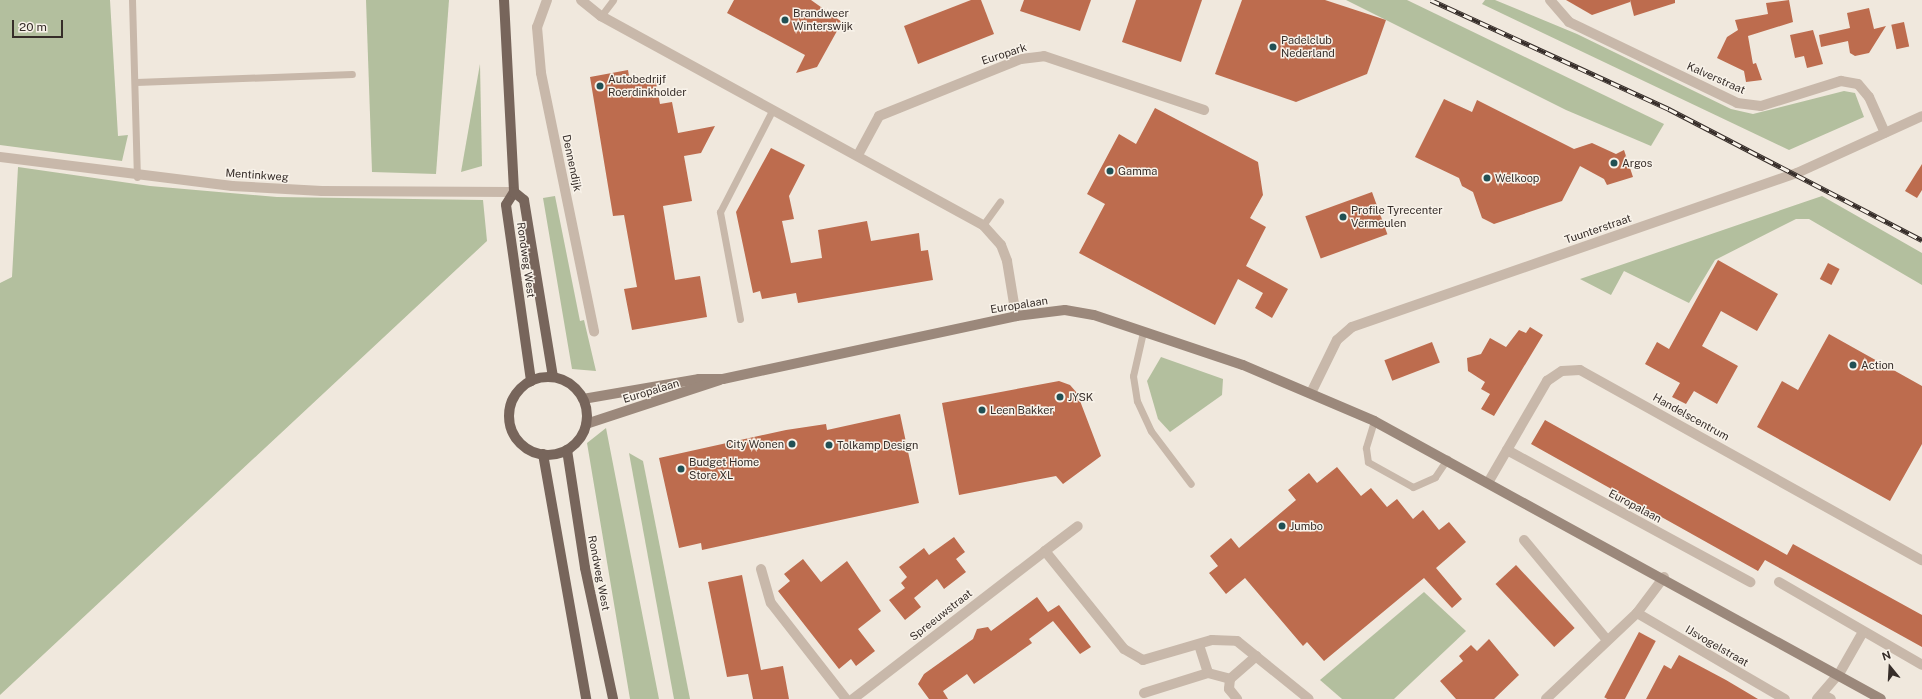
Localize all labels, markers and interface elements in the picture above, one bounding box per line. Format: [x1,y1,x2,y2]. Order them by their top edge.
place label: Brandweer Winterswijk [793,7,853,33]
scale bar [14,12,65,38]
marker: Brandweer Winterswijk [780,15,790,25]
text: 20 m [19,20,47,34]
place label: Padelclub Nederland [1281,34,1335,60]
street label: Europark [980,41,1028,67]
marker: Padelclub Nederland [1268,42,1278,52]
street label: Kalverstraat [1685,59,1747,97]
place label: Autobedrijf Roerdinkholder [608,73,687,99]
marker: Autobedrijf Roerdinkholder [595,81,605,91]
street label: Dennendijk [560,133,584,193]
place label: Argos [1622,156,1652,170]
marker: Argos [1609,158,1619,168]
place label: Gamma [1118,164,1157,178]
street label: Mentinkweg [225,166,289,184]
marker: Gamma [1105,166,1115,176]
place label: Welkoop [1495,171,1539,185]
marker: Welkoop [1482,173,1492,183]
place label: Profile Tyrecenter Vermeulen [1351,204,1443,230]
street label: Tuunterstraat [1563,211,1633,247]
marker: Profile Tyrecenter Vermeulen [1338,212,1348,222]
street label: Rondweg West [514,221,538,299]
street label: Europalaan [989,294,1049,316]
place label: Action [1861,358,1894,372]
marker: Action [1848,360,1858,370]
street label: Europalaan [621,376,681,406]
place label: JYSK [1068,390,1093,404]
street label: Handelscentrum [1651,391,1731,443]
marker: JYSK [1055,392,1065,402]
place label: Leen Bakker [990,403,1054,417]
marker: Leen Bakker [977,405,987,415]
place label: City Wonen [726,437,784,451]
place label: Tolkamp Design [837,438,918,452]
marker: City Wonen [787,439,797,449]
marker: Tolkamp Design [824,440,834,450]
place label: Budget Home Store XL [689,456,759,482]
marker: Budget Home Store XL [676,464,686,474]
street label: Europalaan [1606,487,1664,525]
place label: Jumbo [1290,519,1323,533]
marker: Jumbo [1277,521,1287,531]
street label: Rondweg West [585,534,613,612]
street label: Spreeuwstraat [907,587,975,643]
street label: IJsvogelstraat [1683,623,1751,669]
north arrow [1870,647,1910,687]
text: N [1880,649,1892,663]

